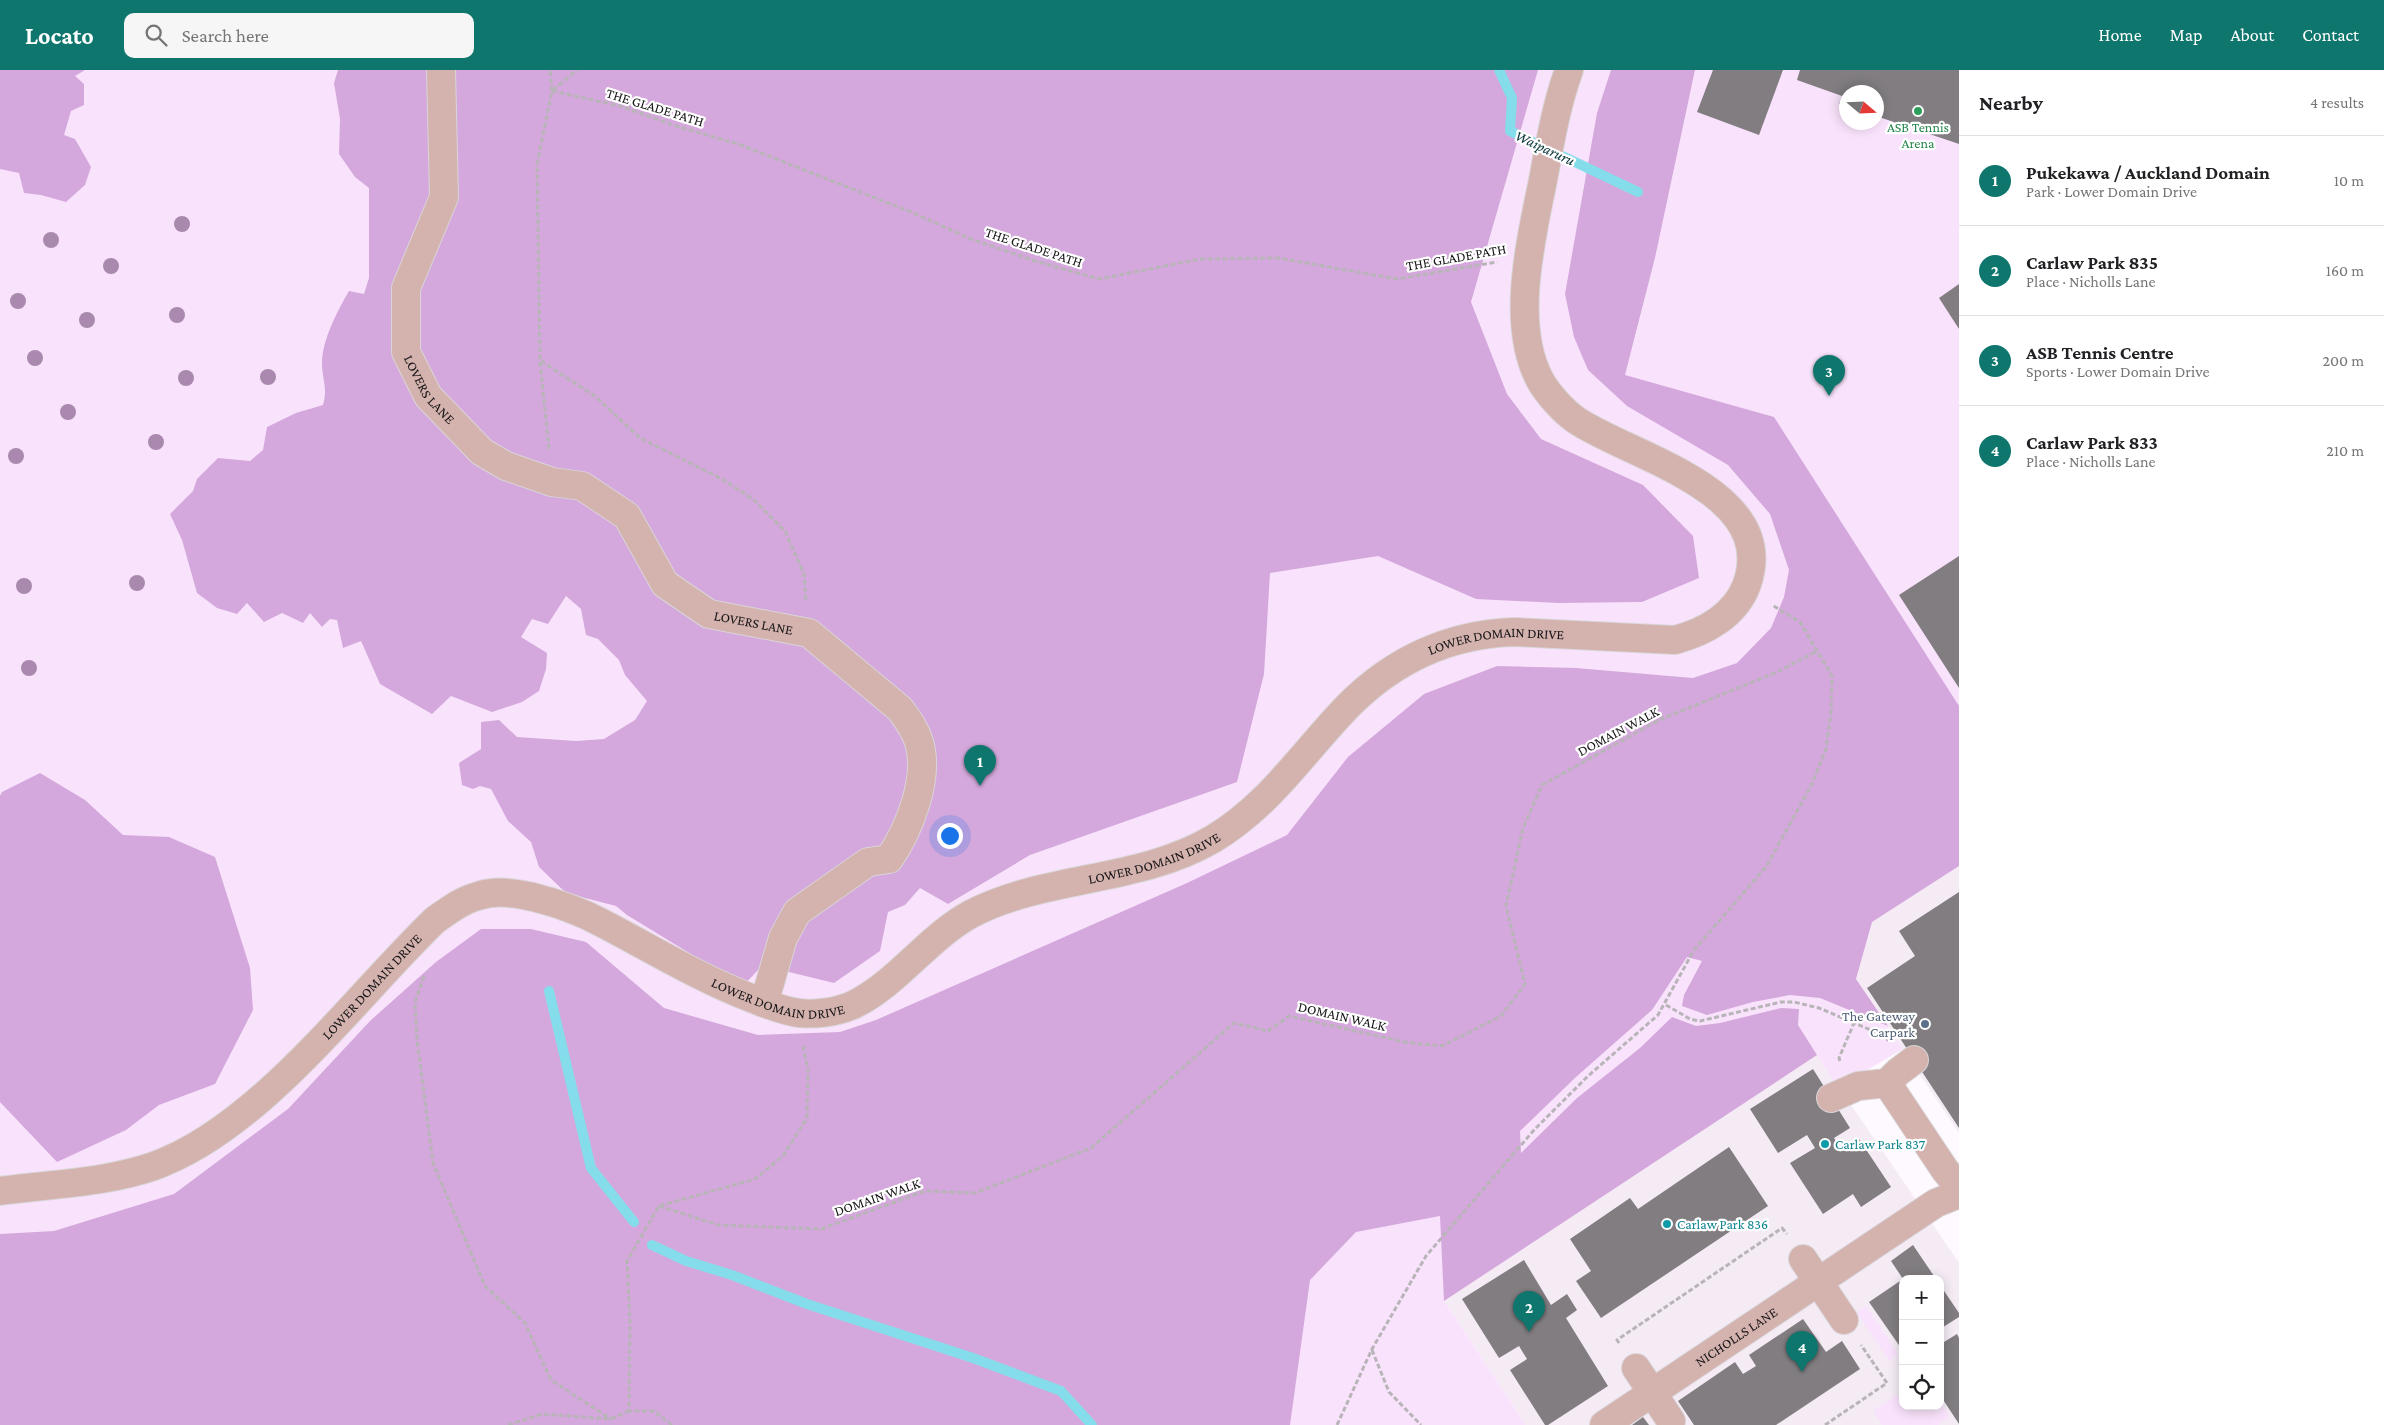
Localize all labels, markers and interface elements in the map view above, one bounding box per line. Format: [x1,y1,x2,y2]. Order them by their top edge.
search box [124,13,474,58]
icon: search [142,21,170,49]
text: Locato [25,22,94,49]
text: Search here [182,25,269,46]
text: Home [2099,25,2142,45]
text: Map [2170,25,2202,45]
text: About [2230,25,2274,45]
text: Contact [2302,25,2359,45]
street label: THE GLADE PATH [604,85,706,129]
north arrow [1839,85,1884,130]
text: Nearby [1979,91,2043,115]
text: 4 results [2310,94,2364,111]
marker: ASB Tennis Arena [1912,105,1924,117]
place label: ASB Tennis Arena [1887,119,1949,151]
water label: Waiparuru [1512,127,1578,170]
text: Pukekawa / Auckland Domain [2026,162,2270,183]
text: 1 [1992,172,1998,189]
text: 10 m [2334,172,2364,189]
text: Park · Lower Domain Drive [2026,183,2197,200]
street label: THE GLADE PATH [983,224,1085,270]
street label: THE GLADE PATH [1405,240,1507,274]
text: Carlaw Park 835 [2026,252,2158,273]
text: 2 [1991,262,1999,279]
text: 160 m [2326,262,2364,279]
text: Place · Nicholls Lane [2026,273,2156,290]
text: ASB Tennis Centre [2026,342,2174,363]
street label: LOVERS LANE [401,352,459,427]
text: 3 [1991,352,1999,369]
text: 200 m [2322,352,2364,369]
pin: 3 [1813,355,1845,396]
text: Sports · Lower Domain Drive [2026,363,2209,380]
text: Carlaw Park 833 [2026,432,2158,453]
text: 4 [1991,442,1999,459]
text: 210 m [2326,442,2364,459]
text: Place · Nicholls Lane [2026,453,2156,470]
street label: LOVERS LANE [713,607,795,638]
street label: LOWER DOMAIN DRIVE [1425,624,1565,658]
street label: DOMAIN WALK [1575,702,1662,759]
pin: 1 [964,745,996,786]
your location [937,823,963,849]
street label: LOWER DOMAIN DRIVE [1087,828,1223,887]
street label: LOWER DOMAIN DRIVE [319,930,425,1043]
street label: LOWER DOMAIN DRIVE [709,974,847,1022]
street label: DOMAIN WALK [1297,998,1388,1034]
place label: The Gateway Carpark [1842,1008,1916,1040]
marker: The Gateway Carpark [1919,1018,1931,1030]
place label: Carlaw Park 837 [1835,1136,1926,1152]
marker: Carlaw Park 837 [1819,1138,1831,1150]
street label: DOMAIN WALK [832,1175,923,1219]
place label: Carlaw Park 836 [1677,1216,1768,1232]
marker: Carlaw Park 836 [1661,1218,1673,1230]
map controls [1899,1275,1944,1410]
button: + [1899,1275,1944,1320]
pin: 2 [1513,1291,1545,1332]
street label: NICHOLLS LANE [1692,1303,1781,1370]
button: − [1899,1320,1944,1365]
pin: 4 [1786,1331,1818,1372]
button: locate [1899,1365,1944,1410]

